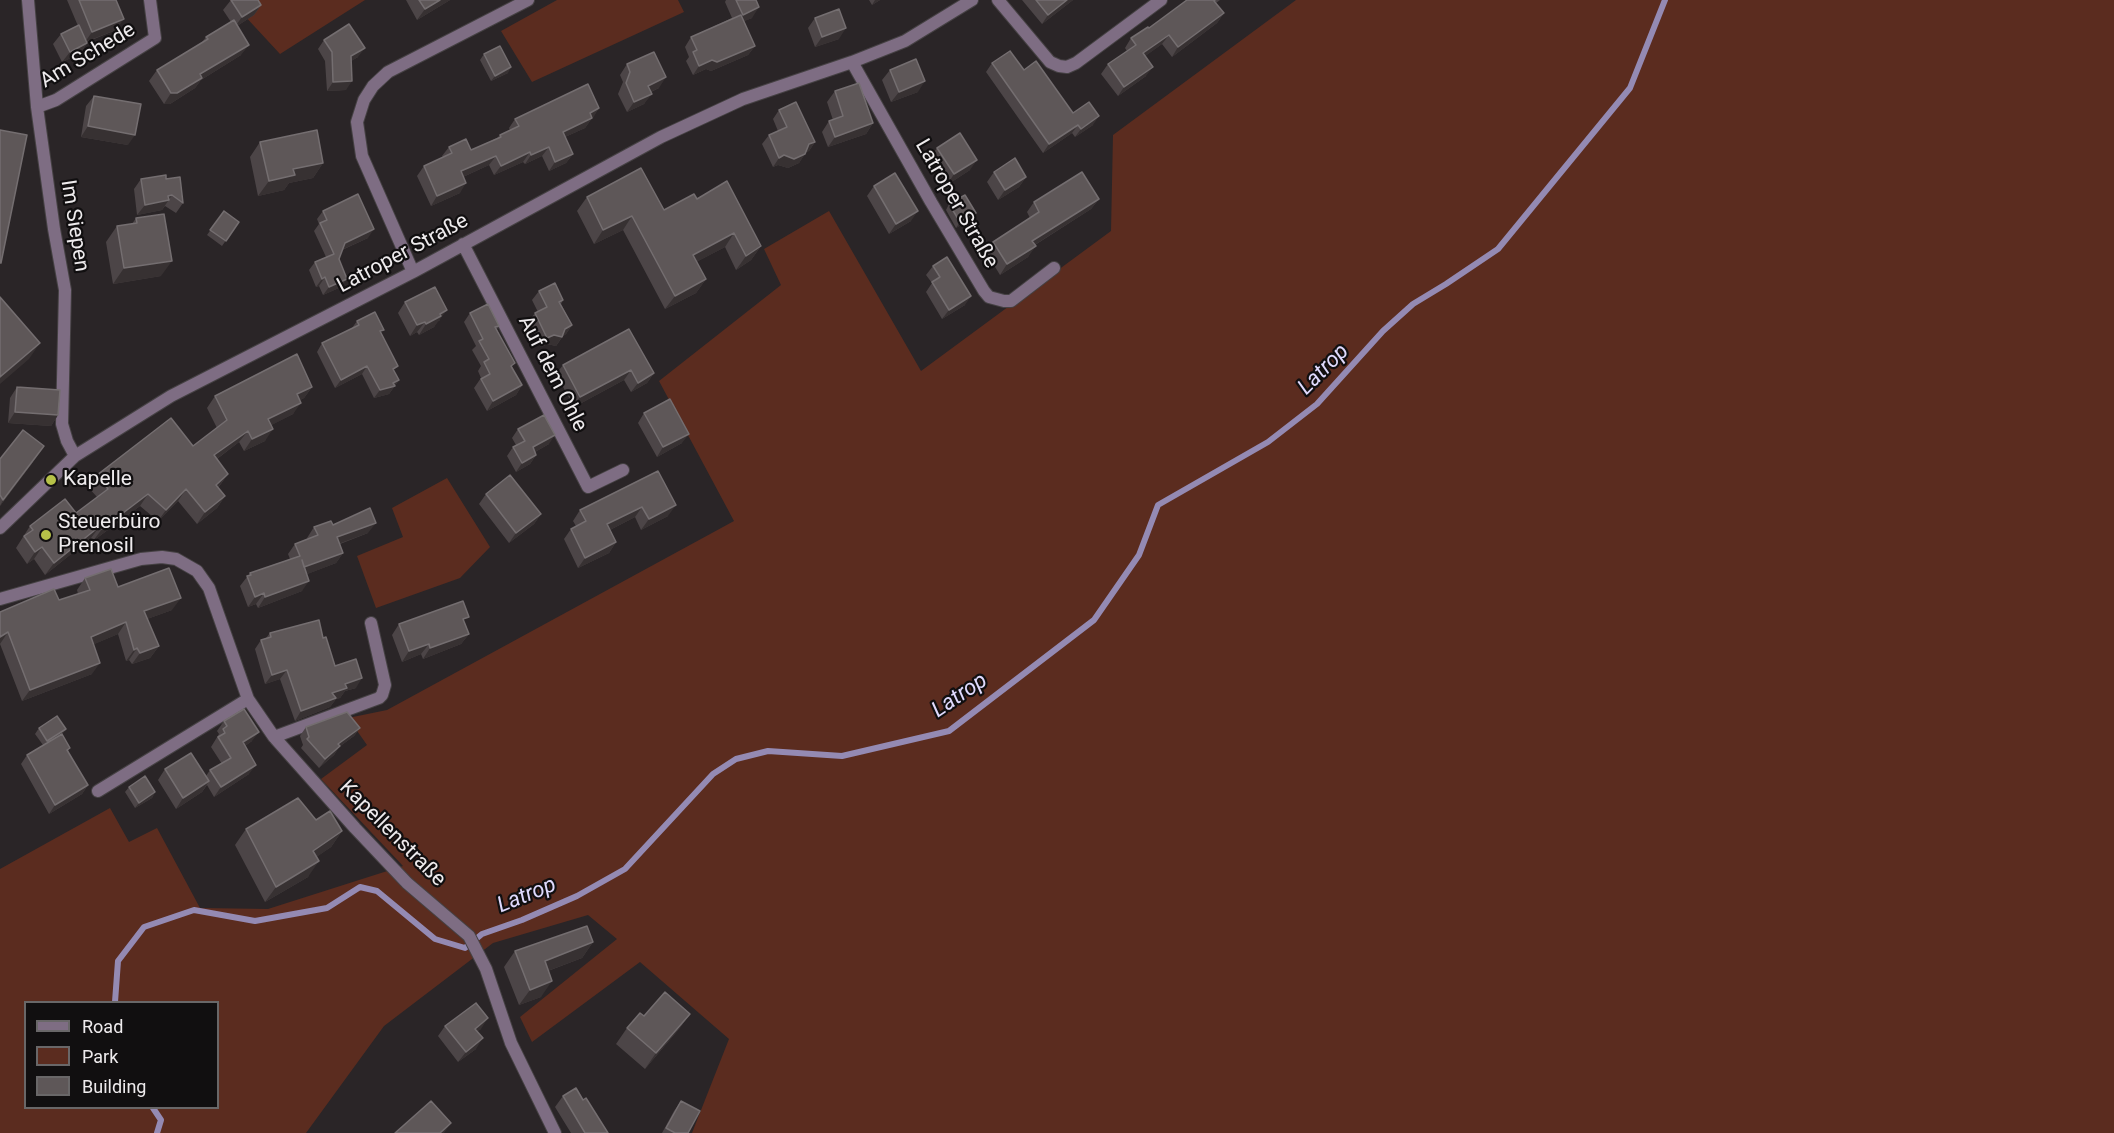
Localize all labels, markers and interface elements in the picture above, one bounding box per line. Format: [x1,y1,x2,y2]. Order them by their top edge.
street label: Am Schede [36,18,140,94]
street label: Latroper Straße [909,135,1003,273]
street label: Im Siepen [54,178,94,274]
street label: Latroper Straße [333,209,473,299]
street label: Auf dem Ohle [512,312,592,436]
water label: Latrop [1293,339,1355,401]
place label: Kapelle [63,467,132,493]
marker: Kapelle [44,473,58,487]
place label: Steuerbüro Prenosil [58,510,161,560]
marker: Steuerbüro Prenosil [39,528,53,542]
water label: Latrop [927,668,993,724]
street label: Kapellenstraße [334,776,450,892]
water label: Latrop [494,872,560,920]
legend [24,1001,219,1109]
text: Road [82,1016,123,1037]
text: Park [82,1046,118,1067]
text: Building [82,1076,146,1097]

